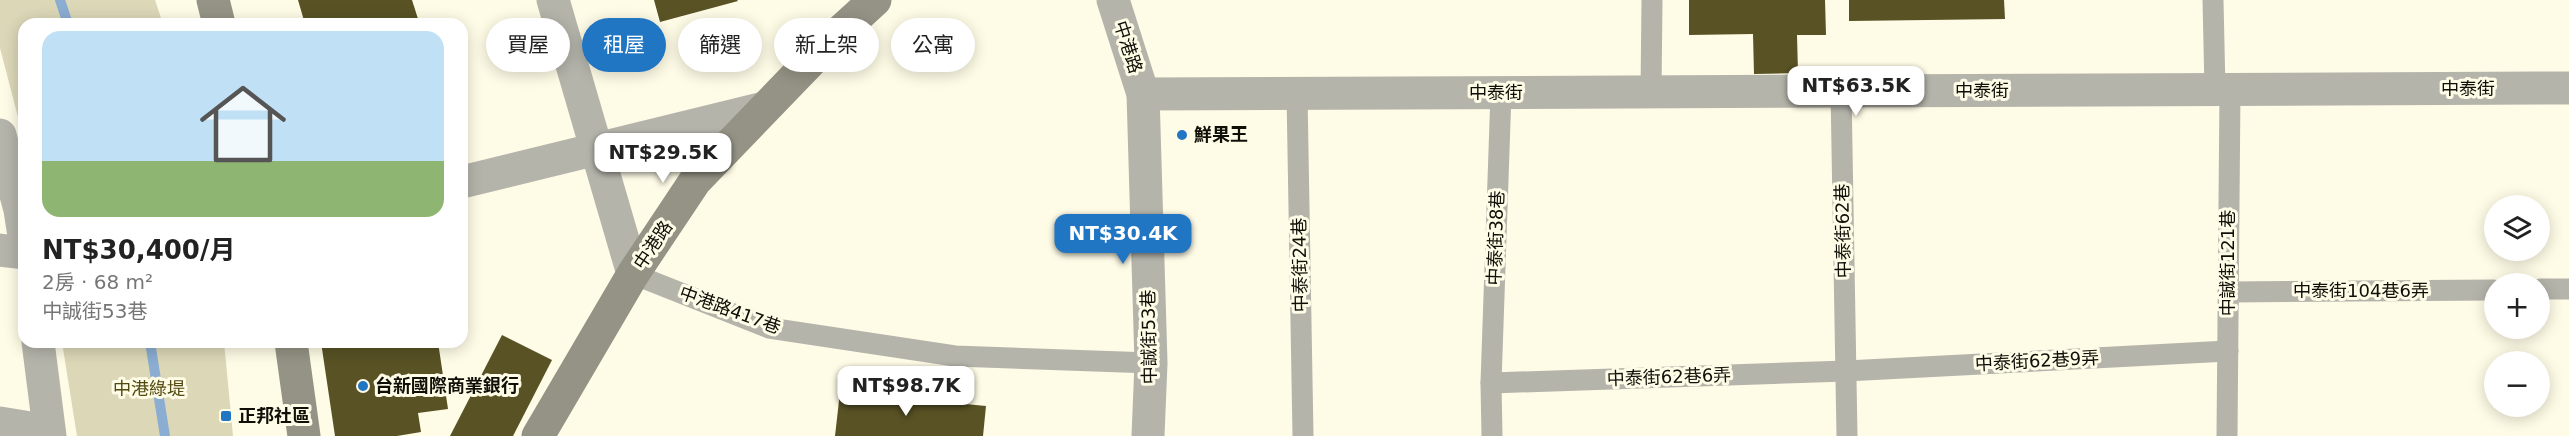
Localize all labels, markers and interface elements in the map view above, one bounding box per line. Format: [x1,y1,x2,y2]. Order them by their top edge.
chip: 買屋 [486,18,570,72]
chip: 租屋 [582,18,666,72]
chip: 篩選 [678,18,762,72]
chip: 新上架 [774,18,879,72]
chip: 公寓 [891,18,975,72]
street label: 中港路 [1110,18,1147,76]
pin: NT$63.5K [1794,66,1918,117]
icon: home [189,70,297,178]
text: NT$63.5K [1801,73,1911,97]
street label: 中泰街 [2441,78,2495,99]
street label: 中泰街 [1955,80,2009,101]
street label: 中泰街 [1469,82,1523,103]
place label: 鮮果王 [1194,124,1248,145]
marker: 鮮果王 [1175,128,1189,142]
pin: NT$29.5K [601,133,725,184]
text: NT$29.5K [608,140,718,164]
street label: 中泰街62巷 [1831,183,1854,279]
street label: 中泰街38巷 [1483,190,1508,286]
map controls [2484,195,2550,417]
button: layers [2484,195,2550,261]
street label: 中誠街121巷 [2217,210,2238,316]
pin: NT$30.4K [1061,214,1185,265]
street label: 中港路 [629,216,676,273]
street label: 中泰街24巷 [1288,217,1311,313]
text: NT$30.4K [1068,221,1178,245]
text: NT$30,400/月 [42,235,235,265]
text: 2房 · 68 m² [42,270,153,294]
button: + [2484,273,2550,339]
street label: 中泰街104巷6弄 [2293,280,2429,301]
street label: 中港路417巷 [677,281,784,338]
street label: 中誠街53巷 [1137,289,1160,385]
text: 中誠街53巷 [42,299,147,323]
street label: 中泰街62巷9弄 [1974,347,2100,374]
button: − [2484,351,2550,417]
street label: 中泰街62巷6弄 [1606,364,1731,389]
pin: NT$98.7K [844,366,968,417]
text: NT$98.7K [851,373,961,397]
place label: 台新國際商業銀行 [375,375,519,396]
park label: 中港綠堤 [113,378,185,399]
marker: 台新國際商業銀行 [356,379,370,393]
place label: 正邦社區 [238,405,310,426]
marker: 正邦社區 [219,409,233,423]

